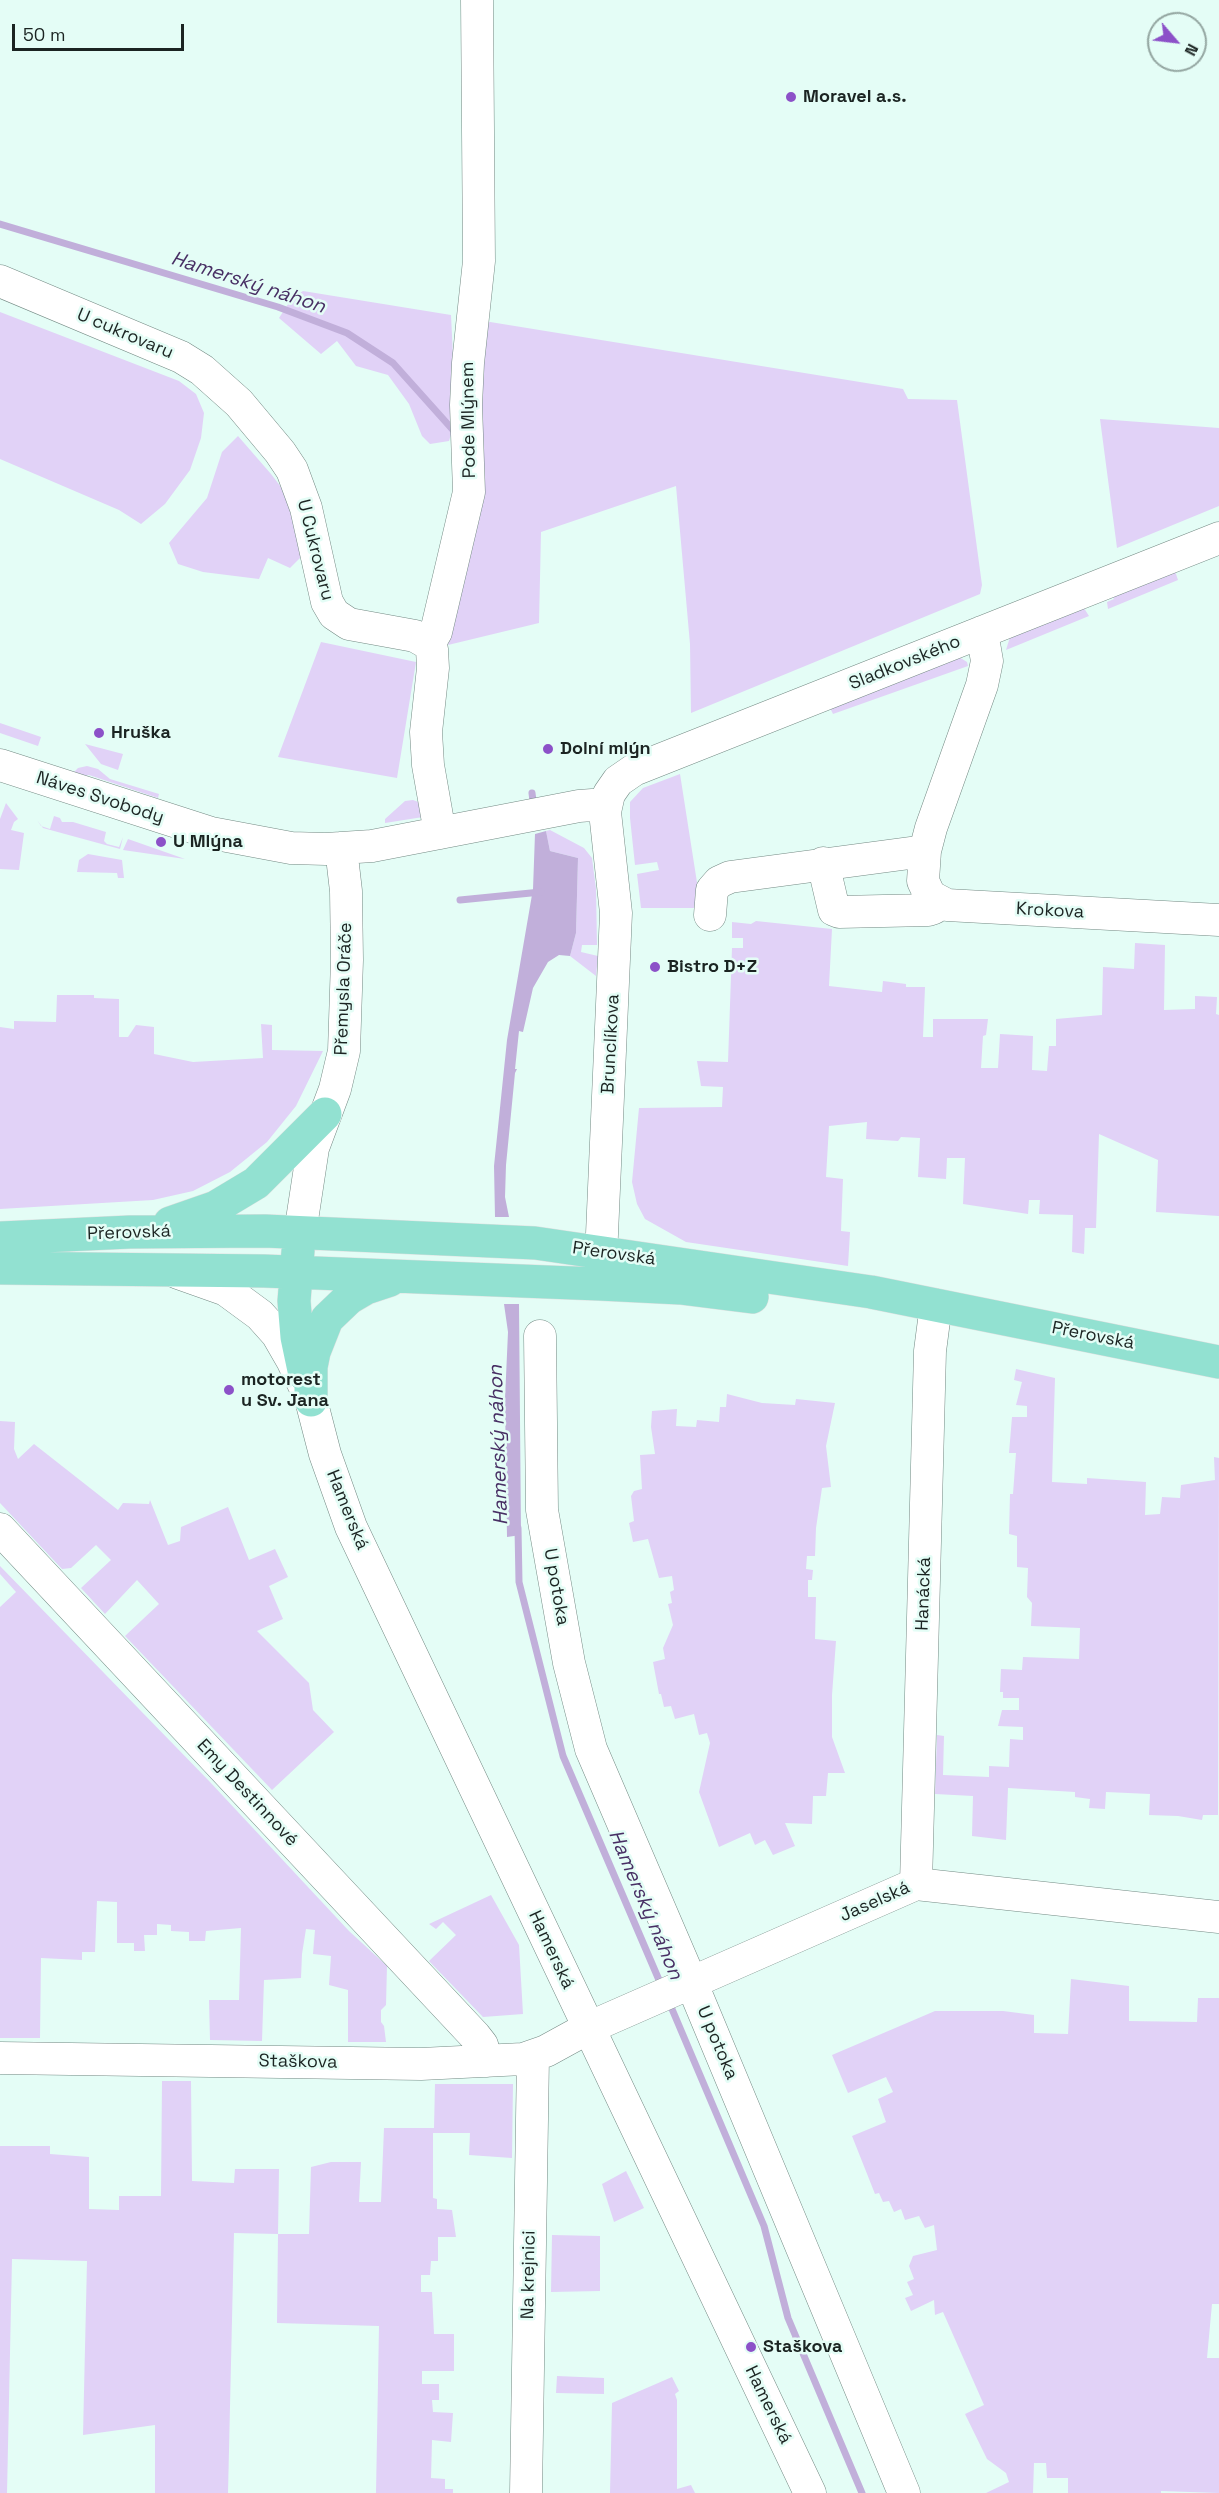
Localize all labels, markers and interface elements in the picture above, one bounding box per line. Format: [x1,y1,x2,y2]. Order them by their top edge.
scale bar [15,12,188,50]
north arrow [1147,12,1207,72]
text: 50 m [23,23,65,46]
text: N [1180,40,1203,59]
place label: Moravel a.s. [803,86,907,108]
marker: Moravel a.s. [784,90,798,104]
water label: Hamerský náhon [168,247,328,319]
street label: U cukrovaru [73,304,177,364]
street label: Pode Mlýnem [457,361,481,479]
street label: U Cukrovaru [292,497,338,603]
street label: Sladkovského [846,631,964,695]
place label: Hruška [111,722,171,744]
marker: Hruška [92,726,106,740]
place label: Dolní mlýn [560,738,651,760]
marker: Dolní mlýn [541,742,555,756]
street label: Náves Svobody [34,767,166,829]
place label: U Mlýna [173,831,243,853]
marker: U Mlýna [154,835,168,849]
street label: Krokova [1015,898,1085,924]
street label: Přemysla Oráče [331,922,357,1056]
place label: Bistro D+Z [667,956,757,978]
marker: Bistro D+Z [648,960,662,974]
street label: Brunclíkova [598,993,624,1095]
street label: Přerovská [87,1221,171,1245]
street label: Přerovská [571,1237,657,1271]
street label: Přerovská [1050,1317,1136,1355]
water label: Hamerský náhon [484,1364,514,1526]
place label: motorest u Sv. Jana [241,1369,329,1412]
marker: motorest u Sv. Jana [222,1383,236,1397]
street label: Hamerská [321,1467,373,1553]
street label: U potoka [539,1547,573,1627]
street label: Hanácká [912,1557,936,1631]
street label: Emy Destinnové [192,1735,302,1851]
water label: Hamerský náhon [603,1827,687,1983]
street label: Jaselská [837,1877,913,1927]
street label: Hamerská [523,1907,579,1993]
street label: U potoka [692,2003,742,2083]
street label: Staškova [258,2051,338,2073]
street label: Na krejnici [517,2230,541,2320]
place label: Staškova [763,2336,842,2358]
marker: Staškova [744,2340,758,2354]
street label: Hamerská [740,2362,796,2448]

